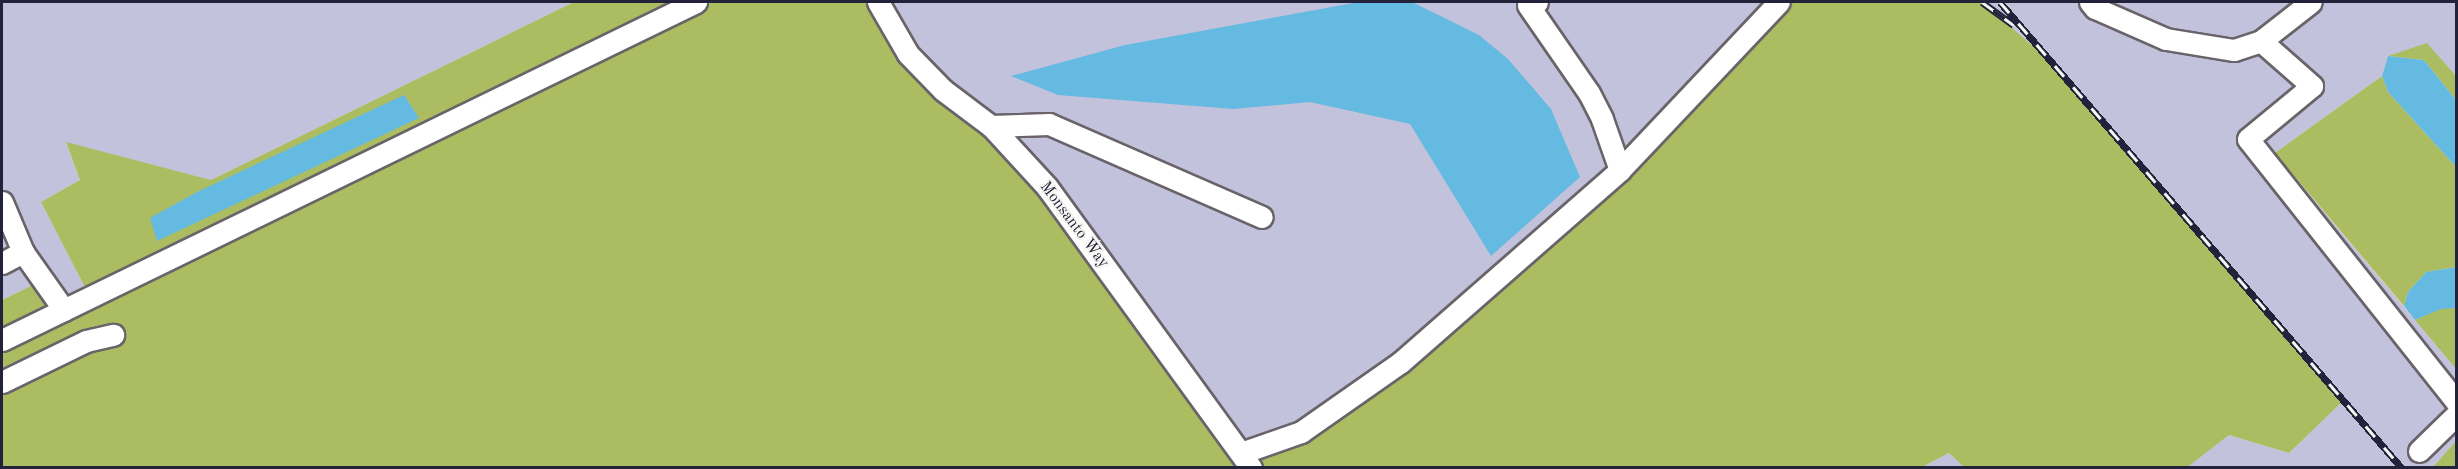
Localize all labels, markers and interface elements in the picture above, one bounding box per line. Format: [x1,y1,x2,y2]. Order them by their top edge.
street label: Monsanto Way [1035,178,1113,272]

